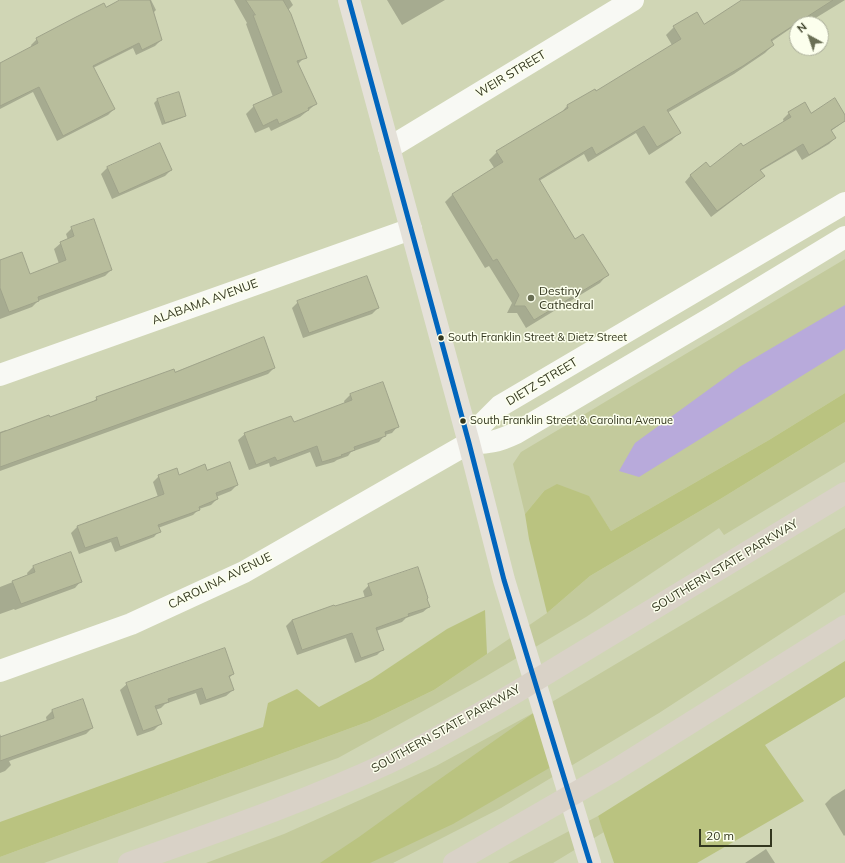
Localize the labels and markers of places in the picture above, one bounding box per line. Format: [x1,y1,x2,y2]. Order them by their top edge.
place label: Destiny Cathedral [539,284,594,312]
marker: Destiny Cathedral [526,293,536,303]
place label: South Franklin Street & Dietz Street [448,331,627,345]
marker: South Franklin Street & Dietz Street [436,333,446,343]
place label: South Franklin Street & Carolina Avenue [470,414,673,428]
marker: South Franklin Street & Carolina Avenue [458,416,468,426]

